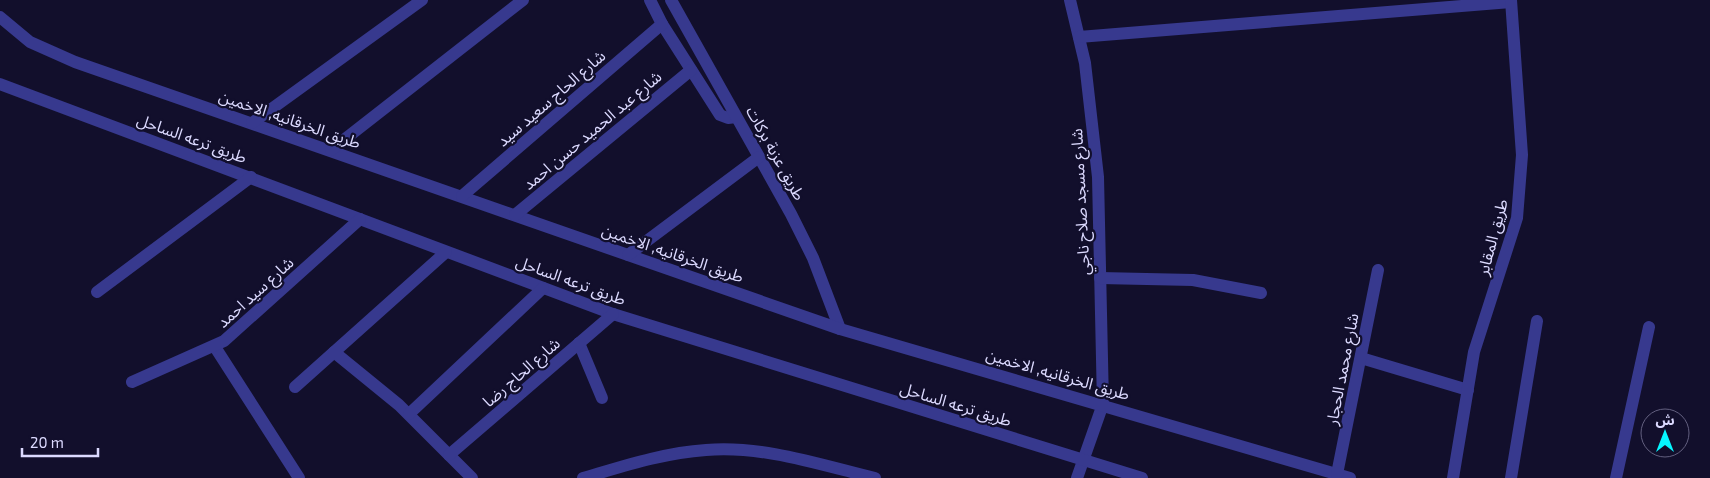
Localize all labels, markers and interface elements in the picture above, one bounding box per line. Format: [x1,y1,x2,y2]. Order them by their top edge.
street label: شارع الحاج سعيد سيد [493,45,611,153]
street label: شارع عبد الحميد حسن احمد [519,66,667,196]
street label: طريق الخرقانيه, الاخمين [216,85,364,154]
street label: طريق عزبة بركات [741,102,810,204]
street label: طريق ترعه الساحل [134,109,250,168]
street label: شارع مسجد صلاح ناجي [1066,128,1097,276]
street label: طريق المقابر [1472,196,1513,279]
street label: طريق الخرقانيه, الاخمين [599,219,747,288]
street label: طريق ترعه الساحل [513,251,629,310]
street label: شارع سيد احمد [213,252,299,334]
street label: شارع محمد الحجار [1321,311,1366,428]
street label: شارع الحاج رضا [478,333,566,413]
street label: طريق الخرقانيه, الاخمين [984,344,1132,405]
street label: طريق ترعه الساحل [898,378,1014,431]
north arrow [1640,408,1690,458]
text: ش [1655,411,1675,428]
scale bar [22,426,99,458]
text: 20 m [30,433,64,451]

